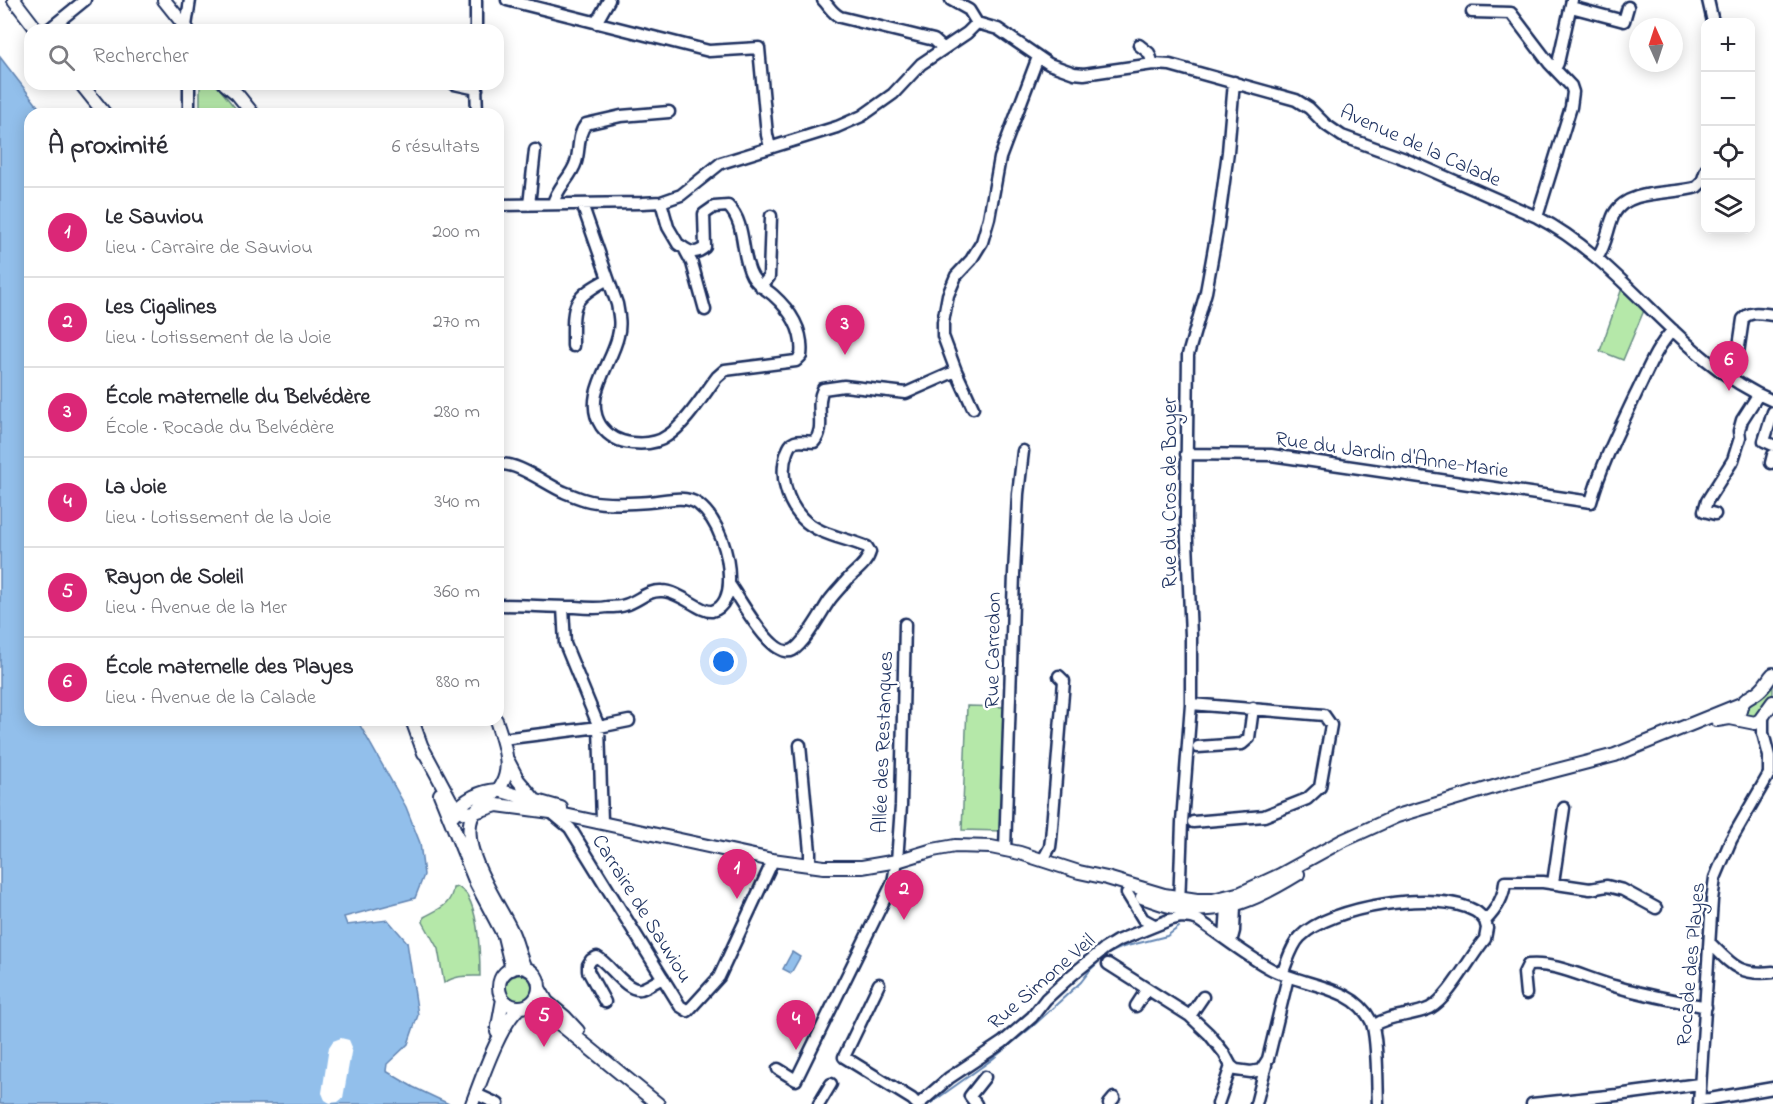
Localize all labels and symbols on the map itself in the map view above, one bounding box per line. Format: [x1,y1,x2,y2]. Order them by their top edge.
north arrow [1629,18,1683,72]
street label: Avenue de la Calade [1335,98,1506,196]
pin: 3 [826,306,864,355]
pin: 6 [1710,342,1748,391]
street label: Rue du Cros de Boyer [1156,397,1188,589]
street label: Rue du Jardin d'Anne-Marie [1273,425,1511,487]
street label: Rue Carredon [978,591,1010,709]
your location [709,647,738,676]
street label: Allée des Restanques [866,650,902,834]
street label: Carraire de Sauviou [583,829,699,989]
pin: 1 [718,850,756,899]
pin: 2 [884,870,924,920]
street label: Rocade des Playes [1670,881,1716,1048]
street label: Rue Simone Veil [982,927,1103,1038]
pin: 5 [524,998,564,1047]
pin: 4 [776,1000,816,1050]

